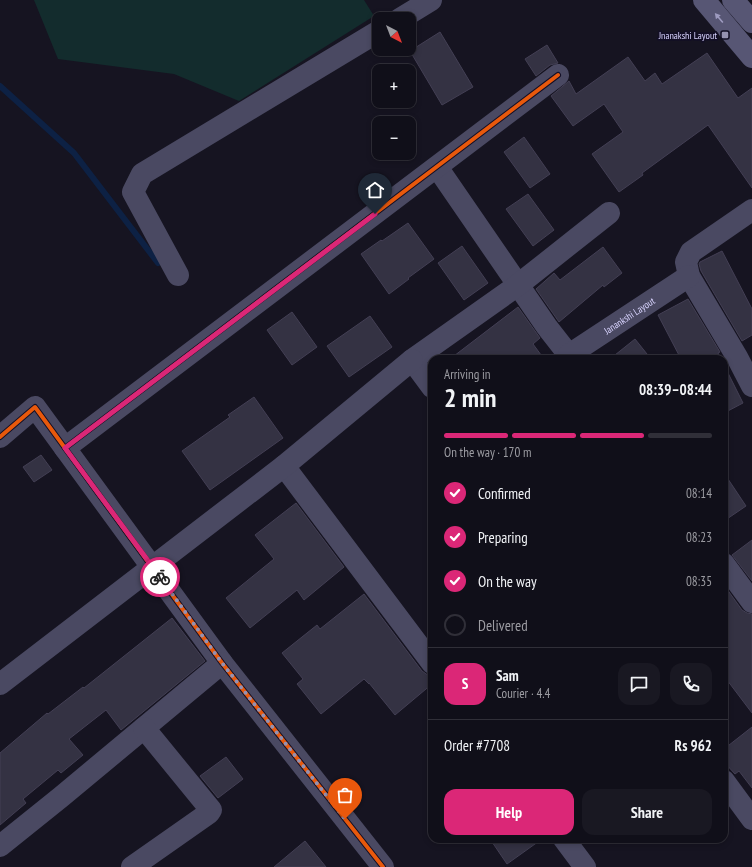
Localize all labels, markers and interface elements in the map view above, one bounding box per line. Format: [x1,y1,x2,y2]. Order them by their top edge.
north arrow [372,12,416,56]
map controls [372,12,416,160]
one-way arrow [715,12,724,23]
place label: Jnanakshi Layout [658,29,717,42]
marker: Jnanakshi Layout [720,30,730,40]
button: + [372,64,416,108]
button: − [372,116,416,160]
pin [358,173,392,214]
icon: home [364,179,386,201]
street label: Janankshi Layout [601,294,658,338]
text: Arriving in [444,366,491,383]
text: 08:39–08:44 [639,380,712,399]
text: 2 min [444,381,497,414]
text: On the way · 170 m [444,444,531,461]
icon: check [444,482,466,504]
text: Confirmed [478,484,531,503]
text: 08:14 [686,485,712,502]
icon: check [444,526,466,548]
text: Preparing [478,528,528,547]
text: 08:23 [686,529,712,546]
courier [140,557,180,597]
icon: bike [149,566,171,588]
icon: check [444,570,466,592]
text: On the way [478,572,537,591]
text: 08:35 [686,573,712,590]
text: Delivered [478,616,528,635]
button: chat [618,663,660,705]
button: phone [670,663,712,705]
text: Sam [496,666,519,685]
text: S [462,674,468,693]
text: Courier · 4.4 [496,685,550,702]
text: Order #7708 [444,736,510,755]
text: Rs 962 [675,736,712,755]
pin [328,778,362,819]
icon: bag [334,784,356,806]
button: Help [444,789,574,835]
button: Share [582,789,712,835]

